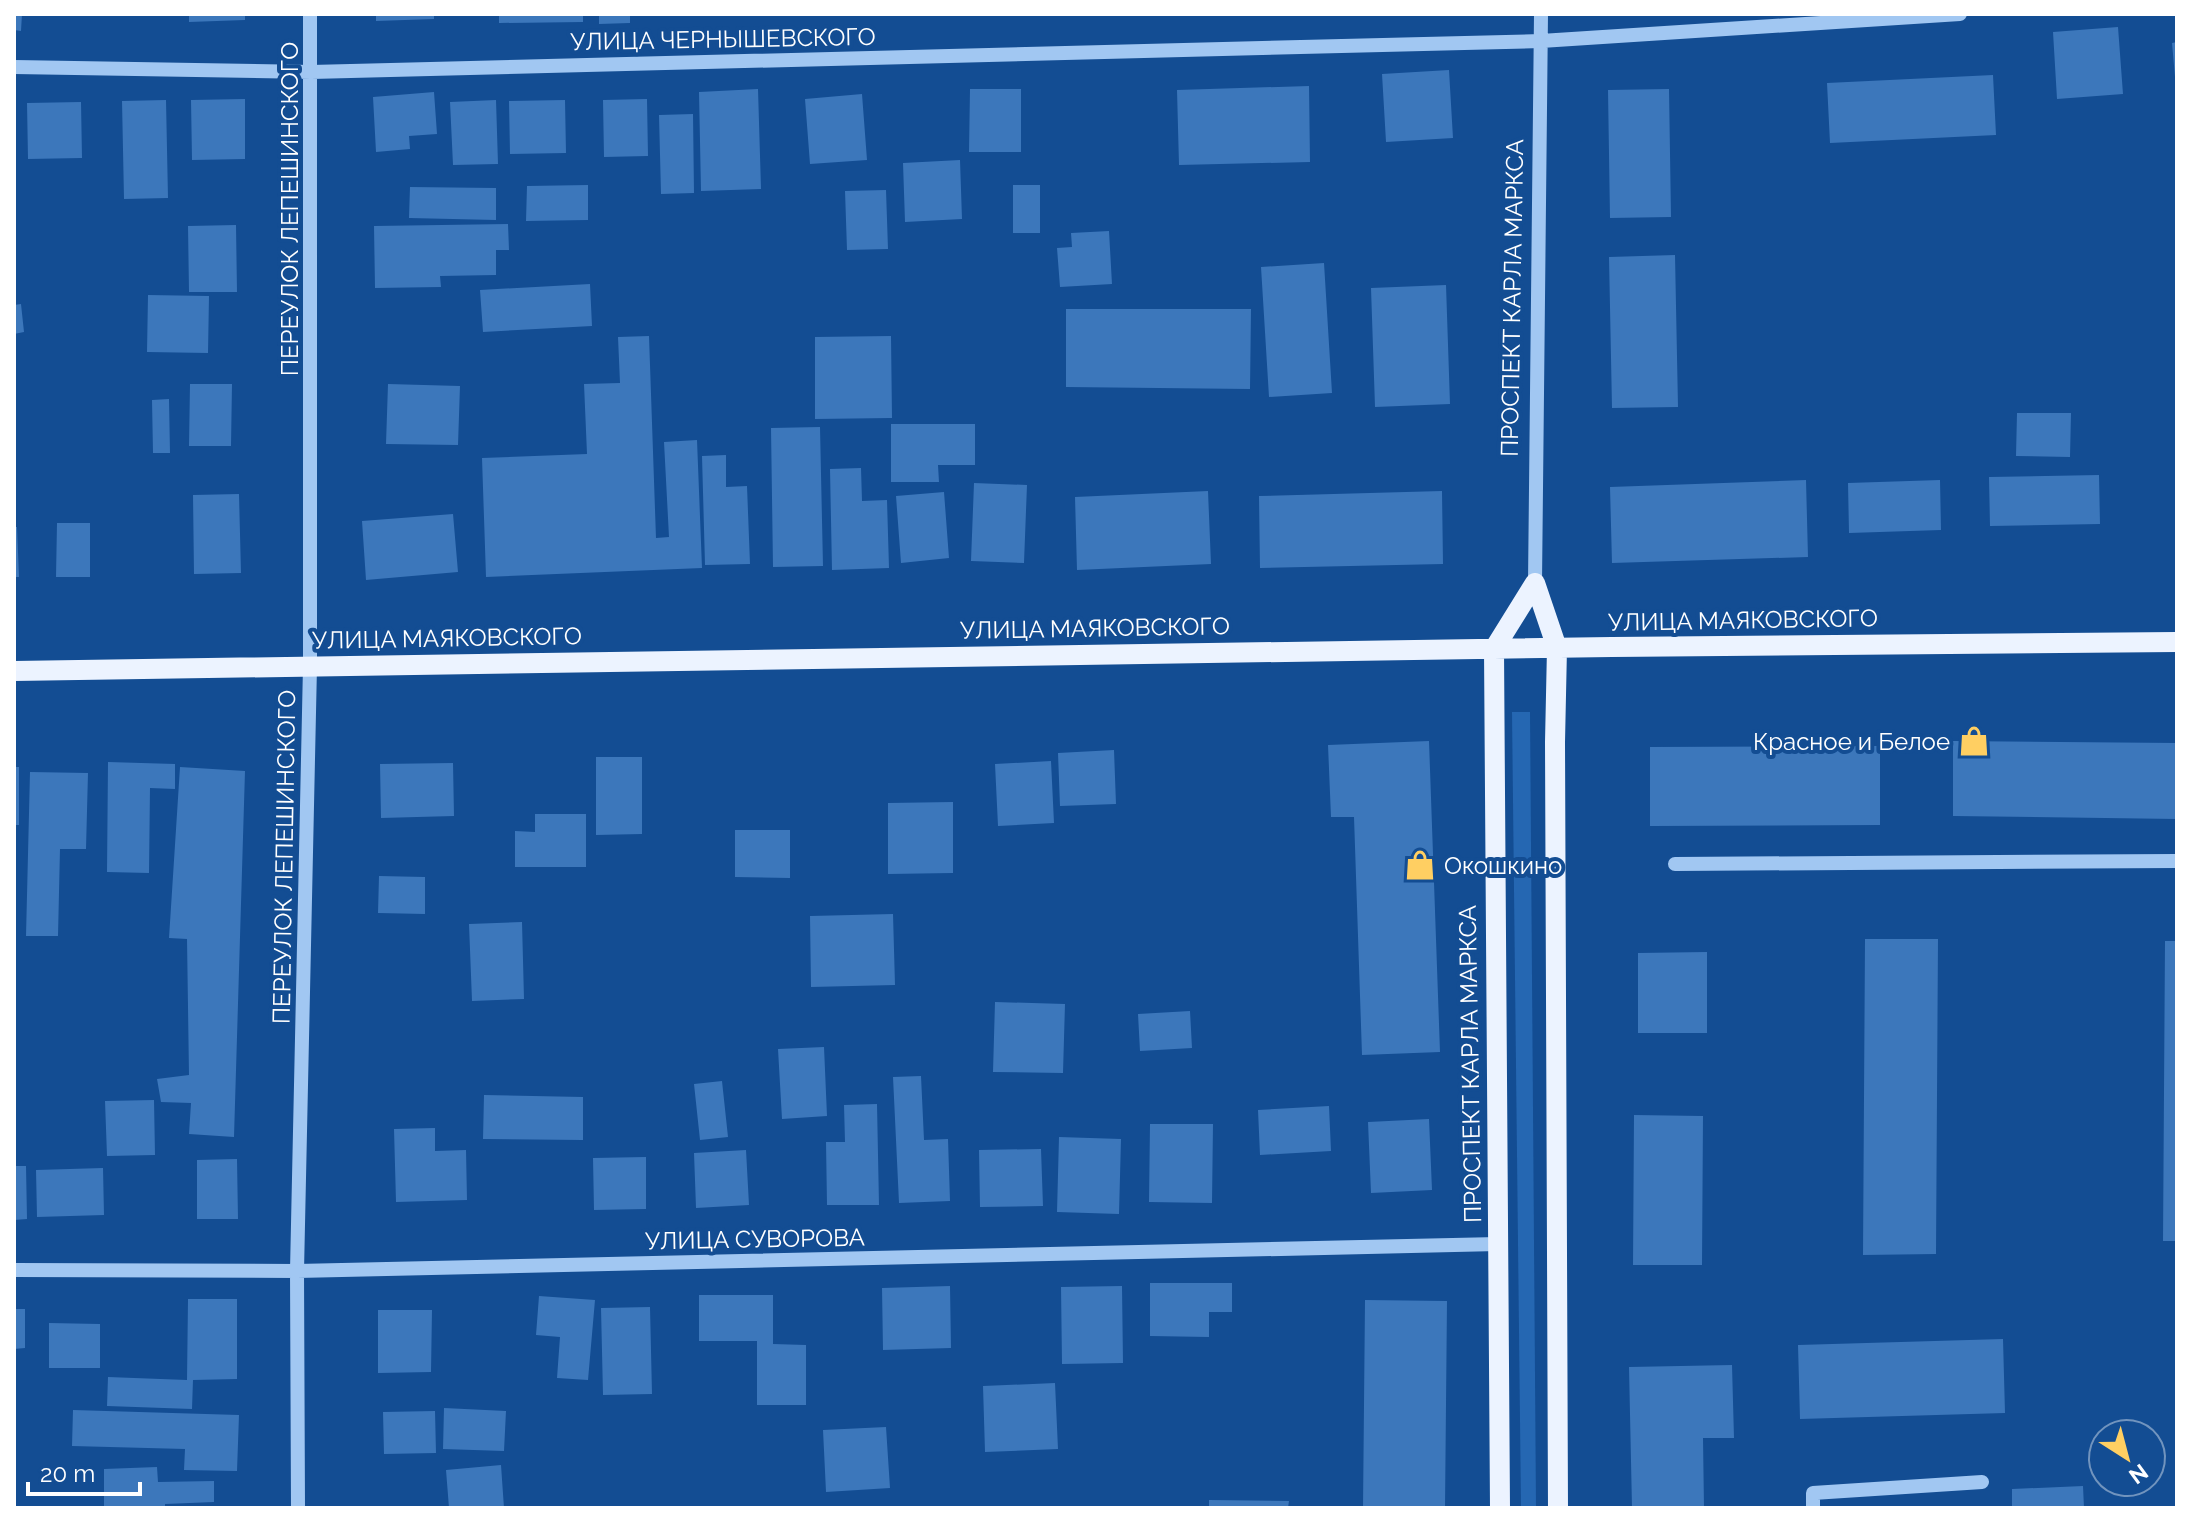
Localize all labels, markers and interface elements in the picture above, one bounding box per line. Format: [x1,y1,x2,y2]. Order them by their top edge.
street label: УЛИЦА ЧЕРНЫШЕВСКОГО [570,22,876,56]
street label: ПЕРЕУЛОК ЛЕПЕШИНСКОГО [275,42,304,376]
street label: ПРОСПЕКТ КАРЛА МАРКСА [1495,139,1529,457]
street label: УЛИЦА МАЯКОВСКОГО [1608,603,1878,637]
street label: УЛИЦА МАЯКОВСКОГО [960,611,1230,645]
street label: УЛИЦА МАЯКОВСКОГО [312,621,582,655]
street label: ПЕРЕУЛОК ЛЕПЕШИНСКОГО [267,690,301,1024]
shop icon: Красное и Белое [1957,724,1991,758]
place label: Красное и Белое [1753,727,1950,756]
shop icon: Окошкино [1403,848,1437,882]
place label: Окошкино [1444,851,1562,880]
street label: ПРОСПЕКТ КАРЛА МАРКСА [1453,905,1487,1223]
street label: УЛИЦА СУВОРОВА [645,1223,865,1255]
north arrow [2087,1418,2167,1498]
scale bar [28,1446,140,1496]
text: 20 m [40,1459,95,1488]
text: N [2124,1459,2153,1490]

